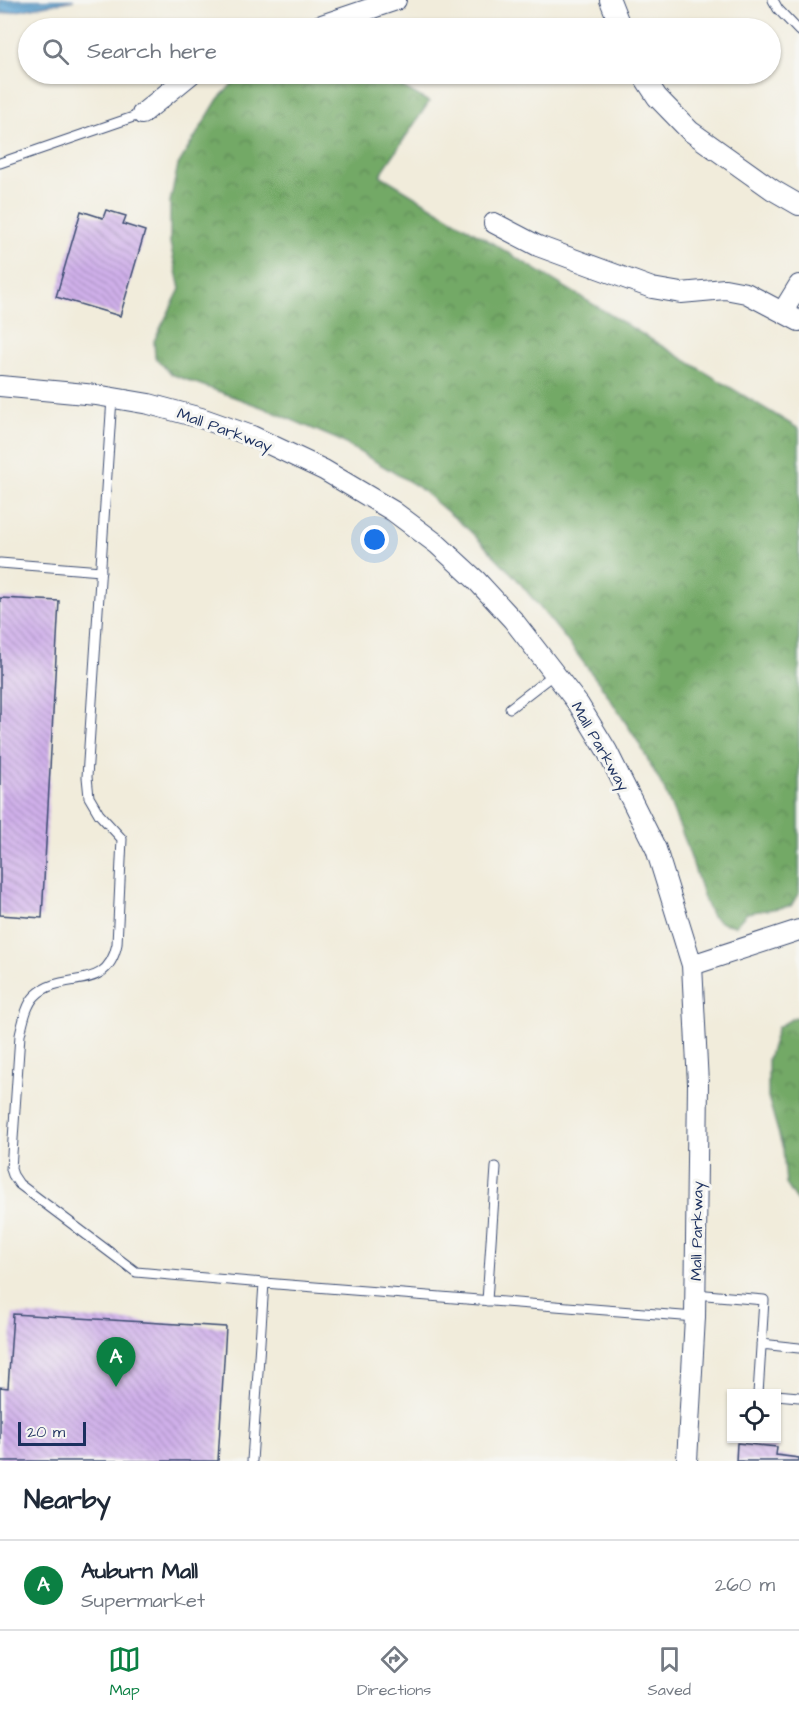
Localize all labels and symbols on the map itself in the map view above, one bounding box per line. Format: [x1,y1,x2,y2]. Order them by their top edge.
street label: Mall Parkway [174,403,275,458]
your location [360,525,389,554]
street label: Mall Parkway [565,698,635,796]
street label: Mall Parkway [685,1181,710,1281]
pin: A [96,1338,136,1387]
scale bar [18,1419,86,1446]

